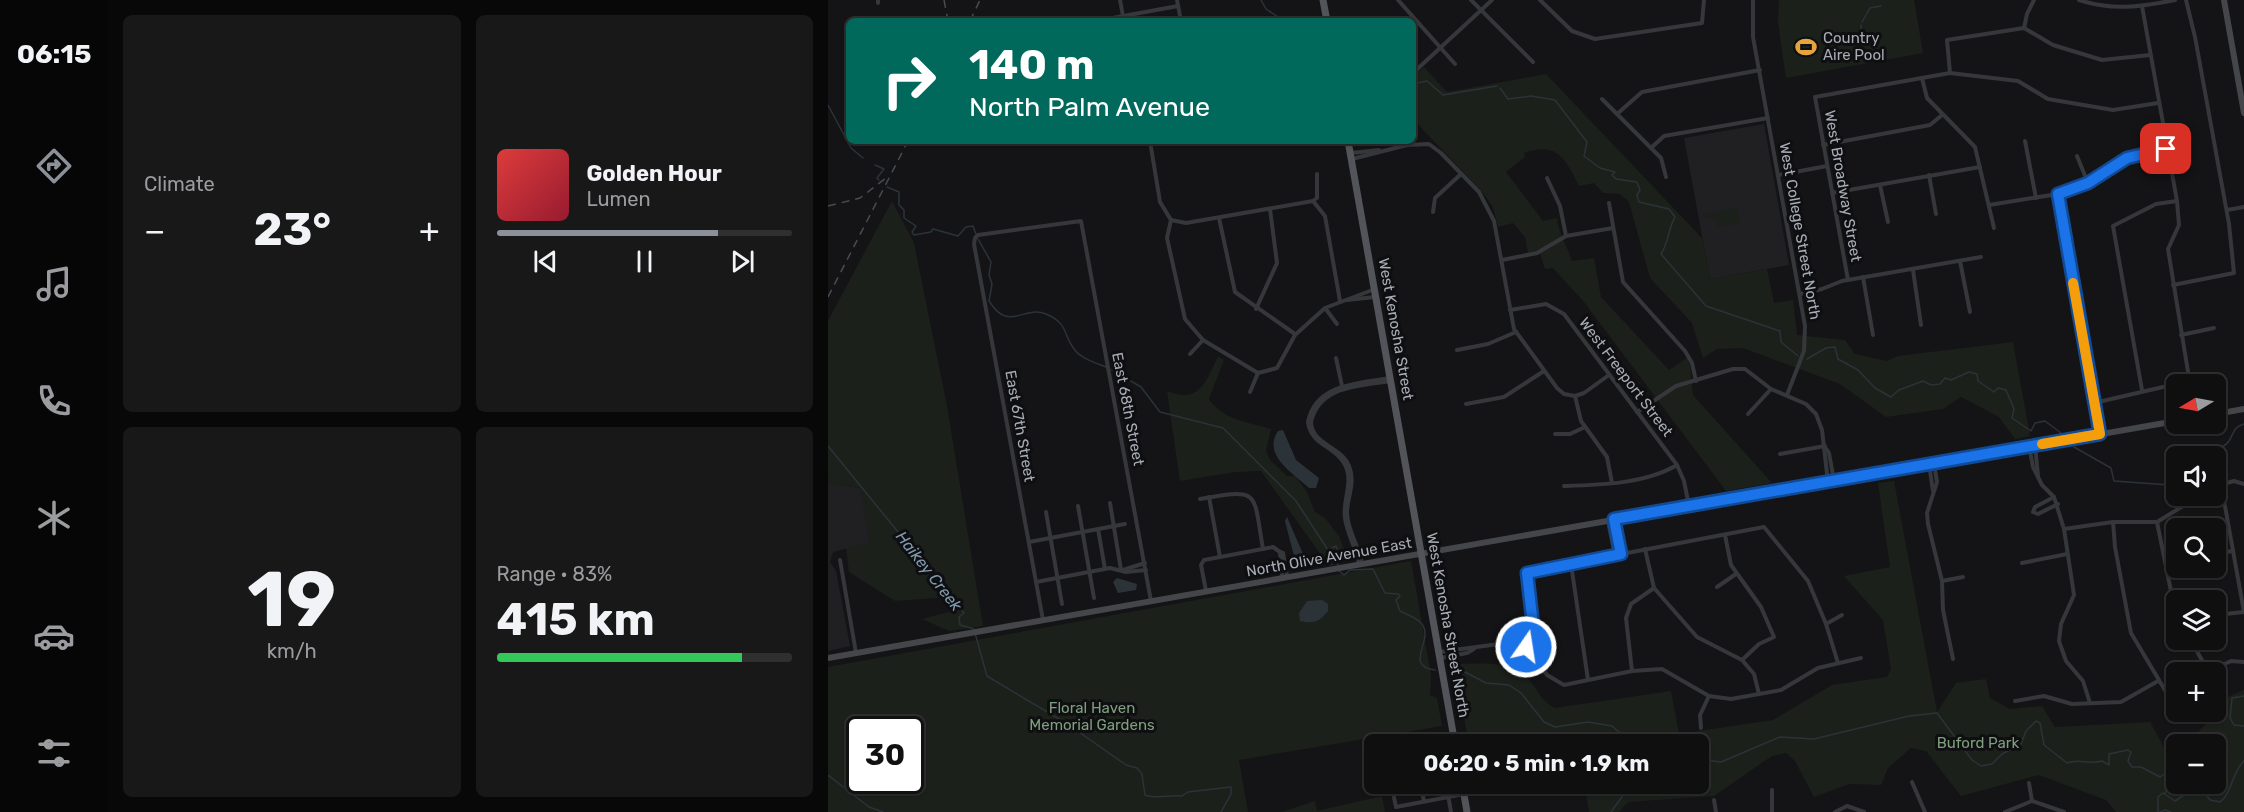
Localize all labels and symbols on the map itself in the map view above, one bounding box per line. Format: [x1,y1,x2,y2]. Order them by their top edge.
place label: Country Aire Pool [1823,29,1885,64]
sports icon: Country Aire Pool [1794,35,1818,59]
street label: West Broadway Street [1821,109,1865,263]
pin [2140,123,2191,174]
street label: West College Street North [1776,141,1824,321]
street label: West Kenosha Street [1375,257,1417,402]
street label: West Freeport Street [1575,314,1677,440]
street label: East 68th Street [1108,351,1148,467]
street label: East 67th Street [1001,369,1039,483]
north arrow [2166,374,2226,434]
water label: Haikey Creek [892,527,967,615]
street label: West Kenosha Street North [1423,531,1473,719]
street label: North Olive Avenue East [1245,534,1413,580]
position arrow [1494,615,1558,679]
park label: Floral Haven Memorial Gardens [1029,699,1155,734]
speed limit sign: 30 [846,716,924,794]
park label: Buford Park [1937,734,2020,752]

